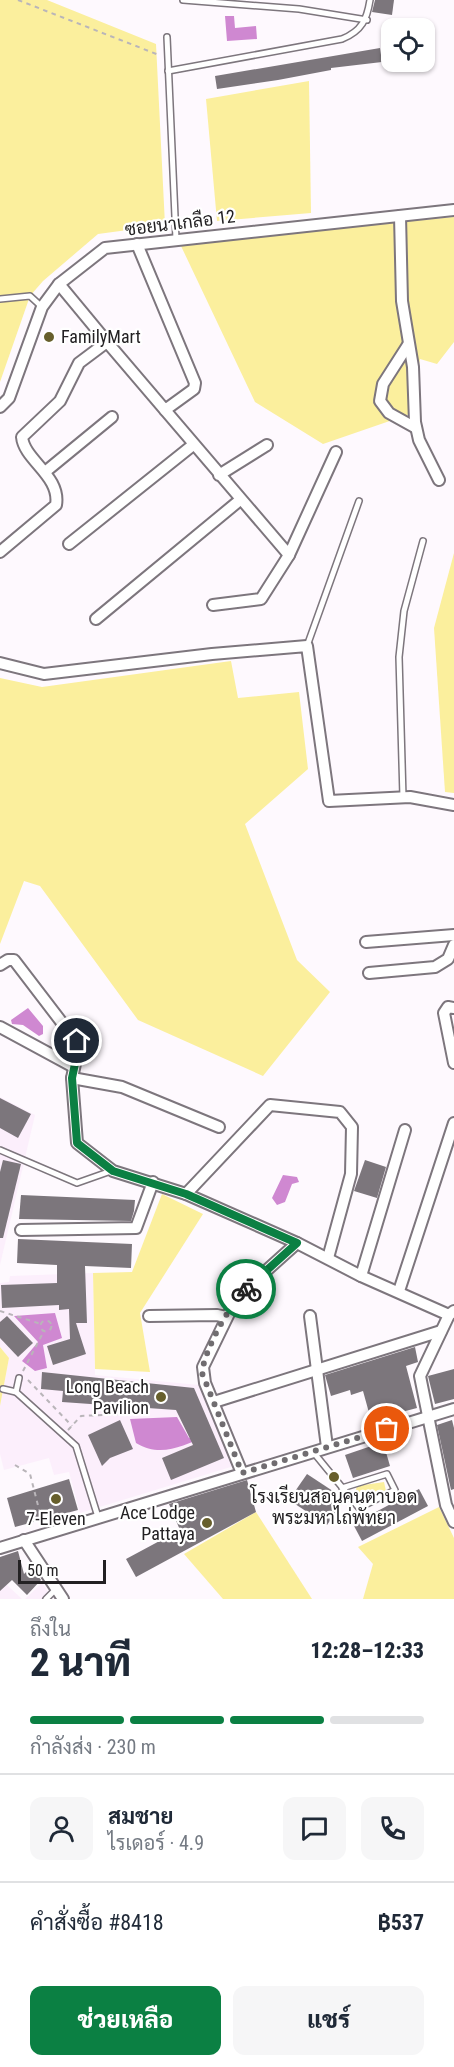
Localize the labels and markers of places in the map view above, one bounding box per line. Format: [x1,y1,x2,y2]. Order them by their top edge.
place label: FamilyMart [61,326,141,347]
marker: FamilyMart [42,330,56,344]
pin [51,1015,102,1066]
place label: Long Beach Pavilion [66,1376,149,1418]
marker: Long Beach Pavilion [154,1390,168,1404]
pin [361,1403,412,1454]
marker: โรงเรียนสอนคนตาบอด พระมหาไถ่พัทยา [327,1470,341,1484]
place label: โรงเรียนสอนคนตาบอด พระมหาไถ่พัทยา [249,1484,418,1528]
marker: 7-Eleven [49,1492,63,1506]
place label: Ace Lodge Pattaya [120,1502,195,1544]
place label: 7-Eleven [26,1508,86,1529]
marker: Ace Lodge Pattaya [200,1516,214,1530]

